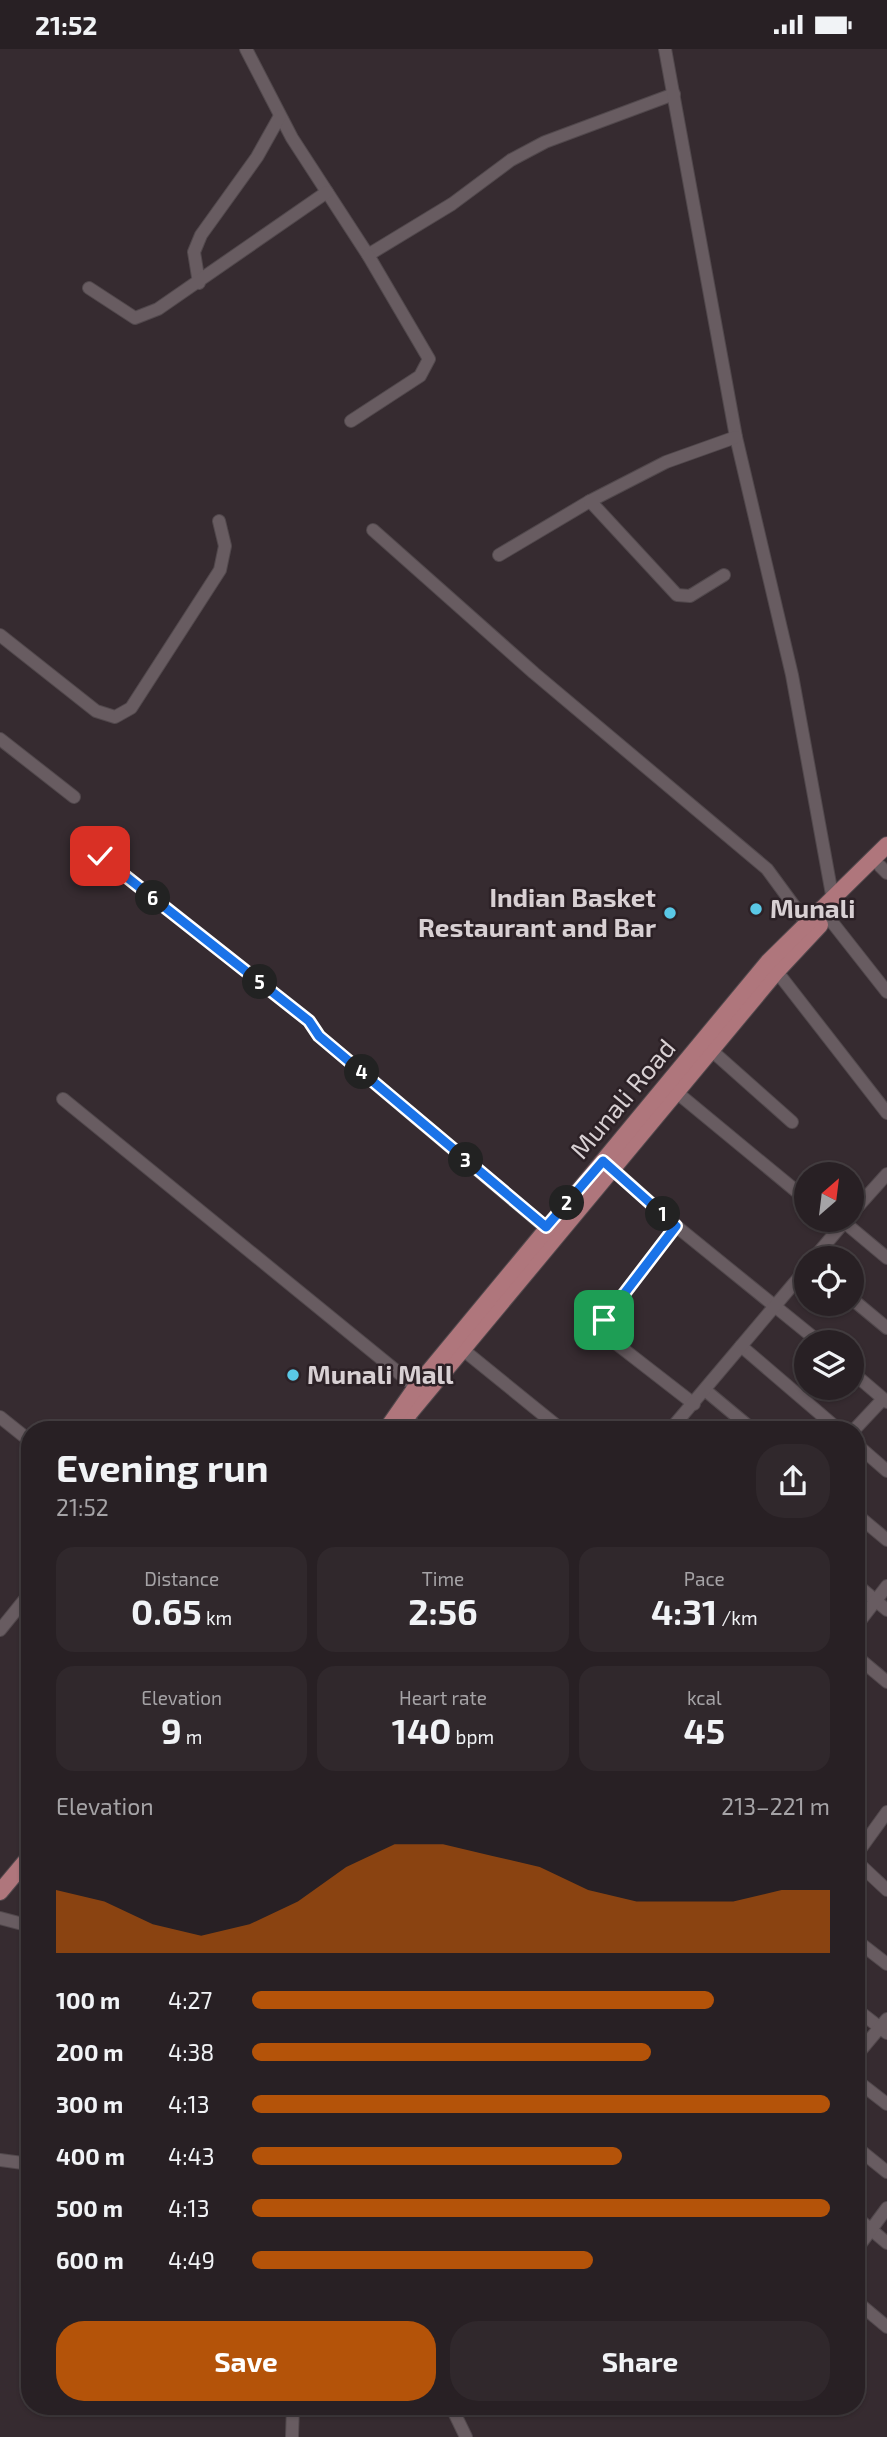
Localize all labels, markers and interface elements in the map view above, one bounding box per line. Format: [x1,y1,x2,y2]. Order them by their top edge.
text: 21:52 [35,9,97,40]
pin [70,826,130,886]
icon: check [81,837,119,875]
pin: 6 [136,881,170,915]
place label: Indian Basket Restaurant and Bar [418,881,656,942]
text: 6 [147,886,158,909]
place label: Munali [770,892,855,923]
marker: Munali [748,901,764,917]
marker: Indian Basket Restaurant and Bar [662,905,678,921]
pin: 5 [243,965,278,999]
text: 5 [254,970,265,993]
street label: Munali Road [563,1032,681,1164]
pin: 4 [344,1055,380,1089]
text: 4 [355,1060,368,1083]
pin: 3 [448,1143,484,1177]
text: 3 [460,1148,471,1171]
north arrow [794,1162,864,1232]
map controls [794,1162,864,1400]
pin: 2 [550,1185,584,1221]
text: 2 [561,1191,572,1214]
pin: 1 [646,1197,680,1231]
text: 1 [658,1202,667,1225]
button: locate [794,1246,864,1316]
pin [574,1290,634,1350]
icon: arrive [585,1301,623,1339]
button: layers [794,1330,864,1400]
place label: Munali Mall [307,1358,454,1389]
marker: Munali Mall [285,1367,301,1383]
text: Evening run [56,1444,269,1490]
button: share [756,1444,830,1518]
text: 21:52 [56,1493,109,1521]
text: Distance [144,1567,219,1590]
text: Time [422,1567,464,1590]
text: Pace [684,1567,725,1590]
text: 0.65 [131,1590,202,1632]
text: 2:56 [408,1590,478,1632]
text: 4:31 [651,1590,717,1632]
text: km [202,1606,232,1629]
text: /km [717,1606,758,1629]
text: Elevation [141,1686,222,1709]
text: Heart rate [399,1686,487,1709]
text: kcal [687,1686,722,1709]
text: 9 [161,1709,182,1751]
text: 140 [392,1709,451,1751]
text: 45 [684,1709,725,1751]
text: m [182,1725,202,1748]
text: bpm [451,1725,494,1748]
text: Elevation [56,1792,154,1820]
text: 213–221 m [721,1792,830,1820]
text: 100 m [56,1986,120,2014]
text: 4:27 [168,1986,212,2014]
text: 200 m [56,2038,124,2066]
text: 4:38 [168,2038,214,2066]
text: 300 m [56,2090,123,2118]
text: 4:13 [168,2090,210,2118]
text: 400 m [56,2142,125,2170]
text: 4:43 [168,2142,215,2170]
text: 500 m [56,2194,123,2222]
text: 4:13 [168,2194,210,2222]
text: 600 m [56,2246,124,2274]
text: 4:49 [168,2246,215,2274]
button: Save [56,2321,436,2401]
button: Share [450,2321,830,2401]

